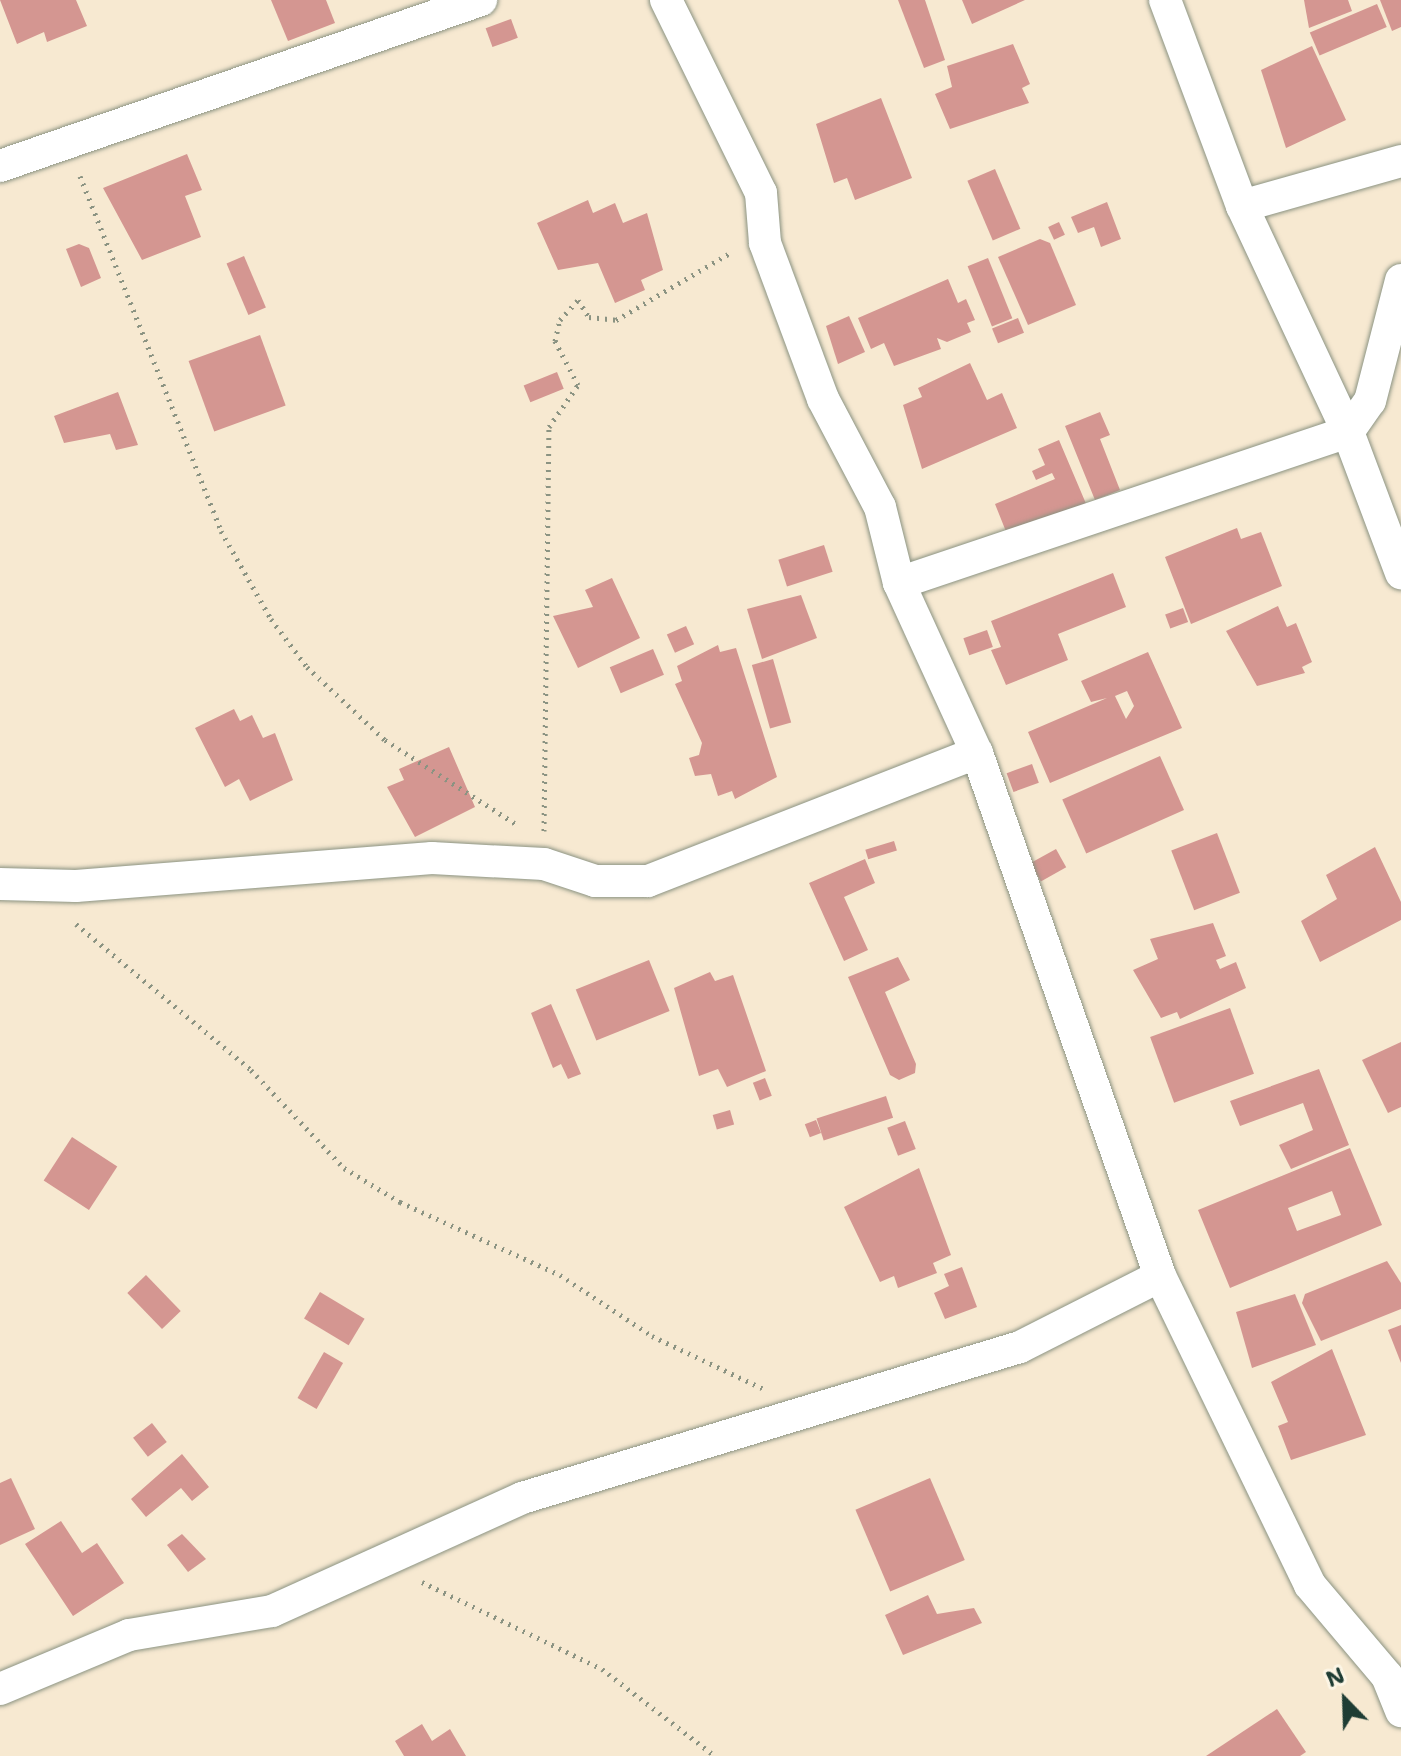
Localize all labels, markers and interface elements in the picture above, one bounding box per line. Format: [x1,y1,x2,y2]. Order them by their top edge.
north arrow [1305,1660,1385,1740]
text: N [1322,1661,1349,1694]

